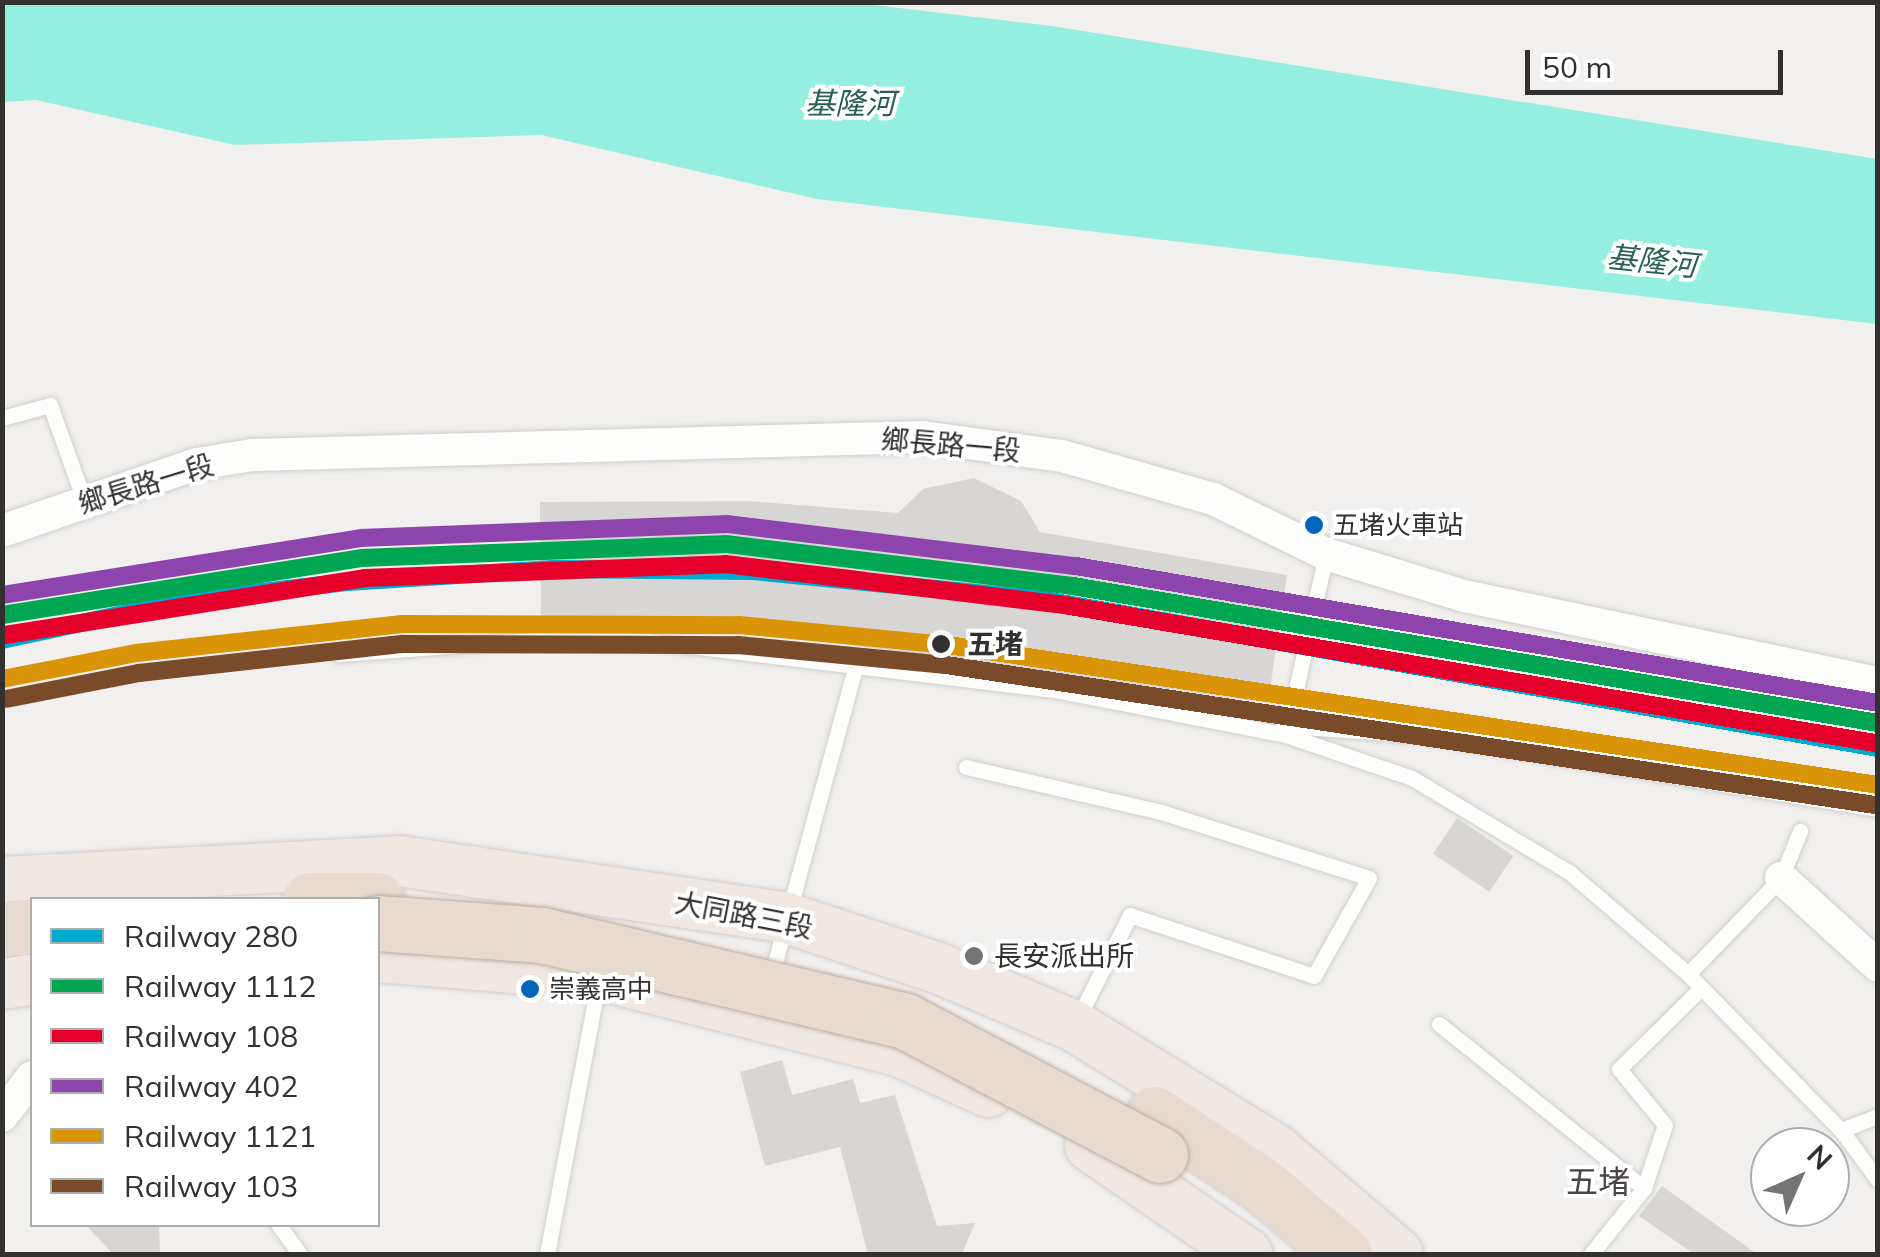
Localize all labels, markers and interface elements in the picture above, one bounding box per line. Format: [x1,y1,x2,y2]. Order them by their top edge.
scale bar [1530,30,1788,92]
text: 50 m [1542,48,1612,86]
water label: 基隆河 [805,85,895,121]
water label: 基隆河 [1605,238,1699,284]
street label: 鄉長路一段 [880,422,1022,468]
street label: 鄉長路一段 [74,447,218,521]
place label: 五堵火車站 [1333,509,1463,541]
marker: 五堵火車站 [1304,515,1324,535]
marker: 五堵 [924,627,958,661]
place label: 五堵 [967,627,1023,661]
street label: 大同路三段 [672,885,816,945]
legend [30,897,380,1227]
text: Railway 280 [124,917,298,955]
place label: 長安派出所 [994,939,1134,973]
marker: 長安派出所 [963,945,985,967]
text: Railway 1112 [124,967,316,1005]
place label: 崇義高中 [549,973,653,1005]
marker: 崇義高中 [520,979,540,999]
text: Railway 108 [124,1017,298,1055]
text: Railway 402 [124,1067,298,1105]
text: Railway 1121 [124,1117,316,1155]
north arrow [1750,1127,1850,1227]
text: N [1800,1137,1840,1177]
district label: 五堵 [1566,1162,1630,1200]
text: Railway 103 [124,1167,298,1205]

